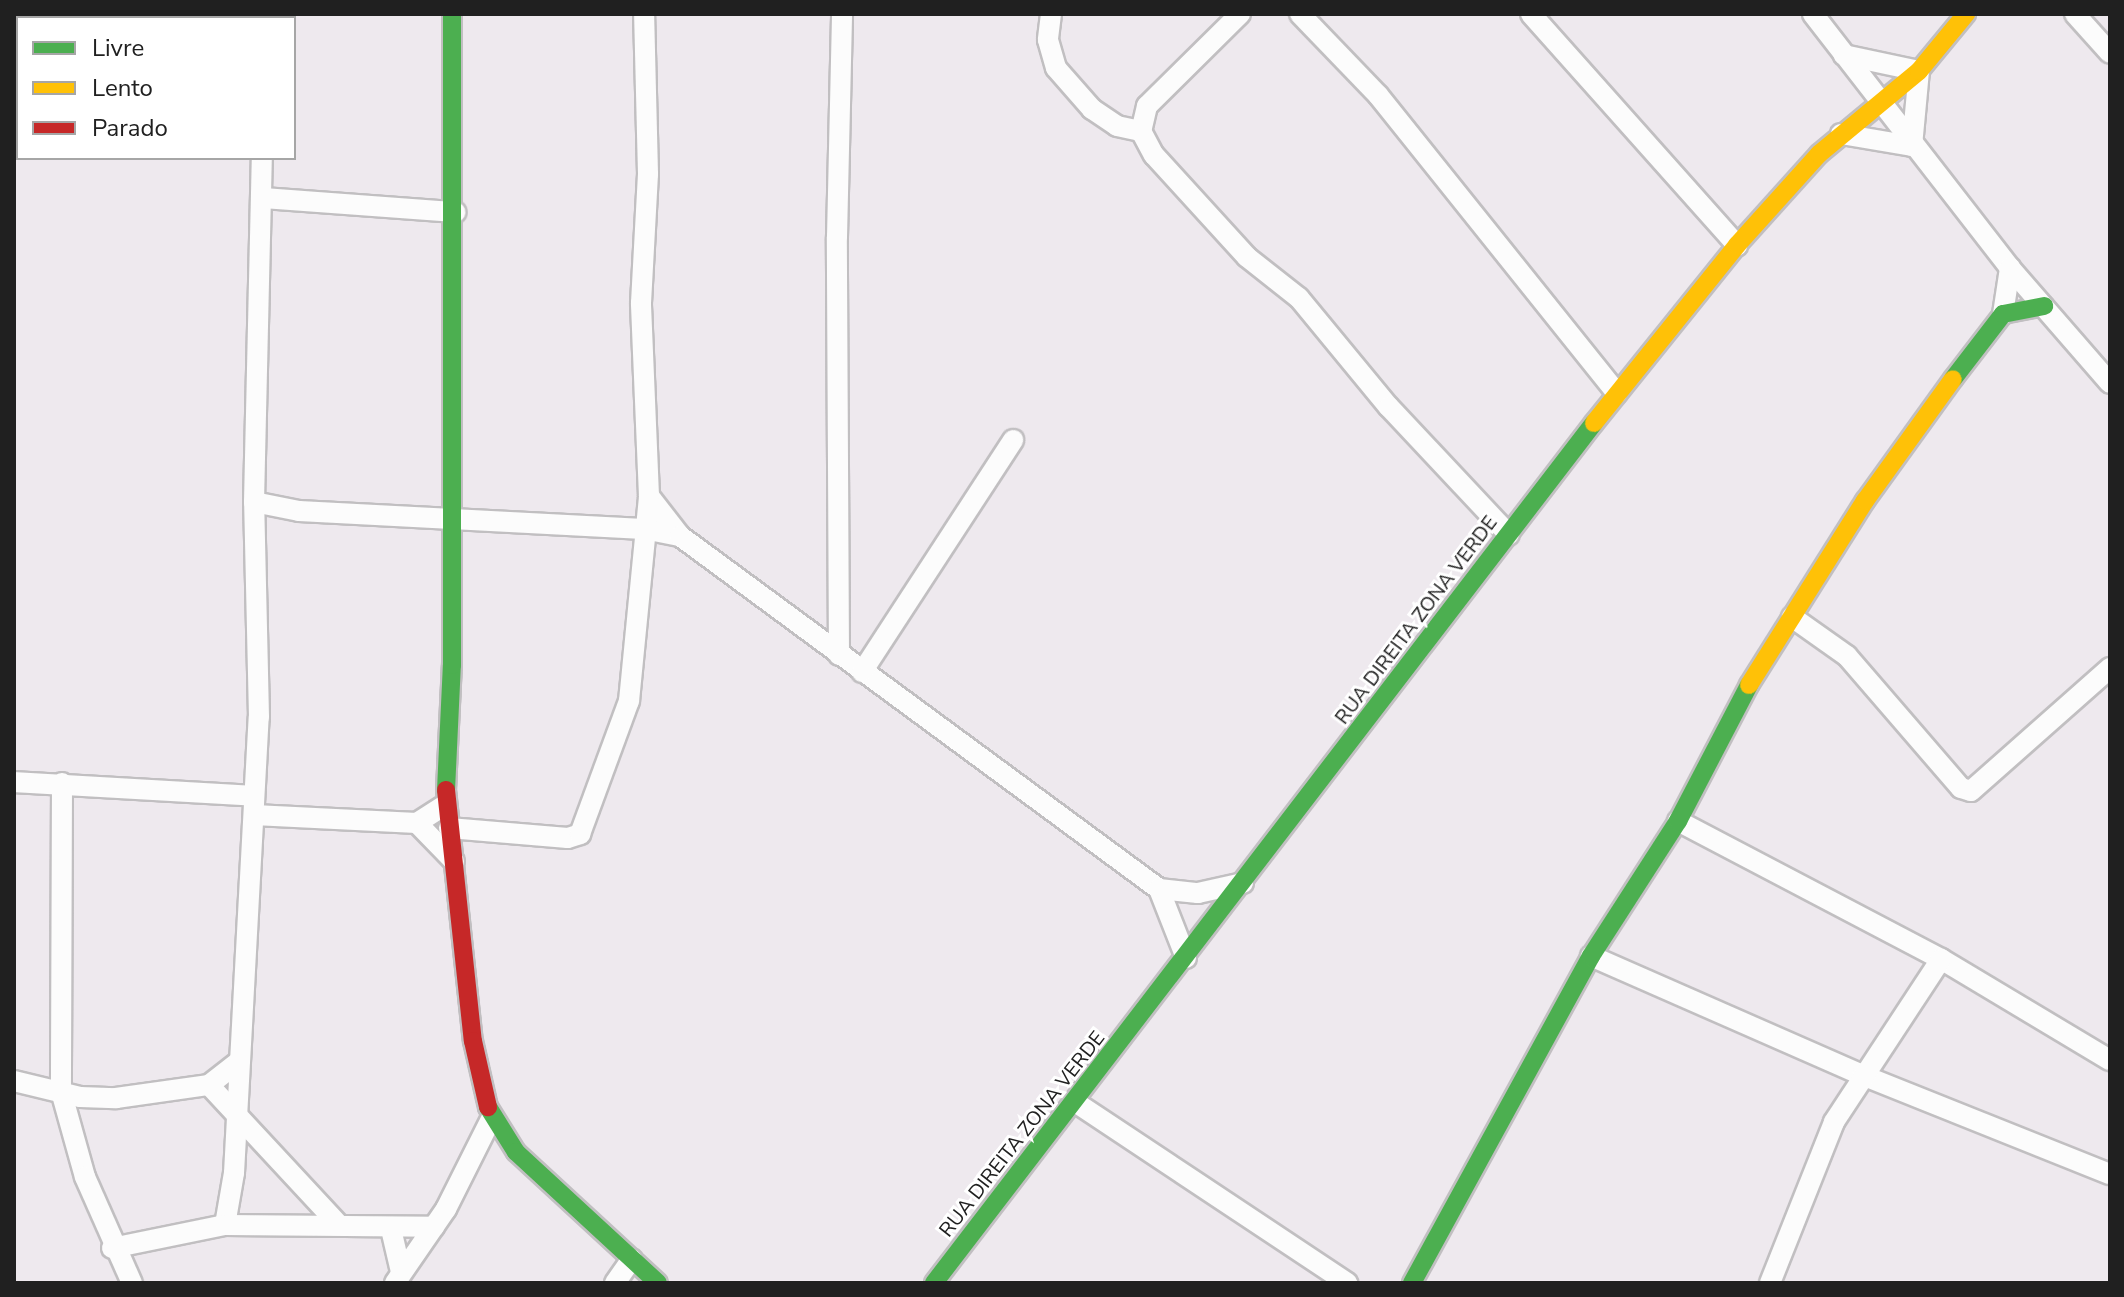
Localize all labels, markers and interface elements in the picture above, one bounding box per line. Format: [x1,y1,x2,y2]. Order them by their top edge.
legend [16,16,296,160]
text: Livre [92,32,144,64]
text: Lento [92,72,153,104]
text: Parado [92,112,168,144]
street label: RUA DIREITA ZONA VERDE [1330,511,1502,729]
street label: RUA DIREITA ZONA VERDE [934,1026,1110,1242]

